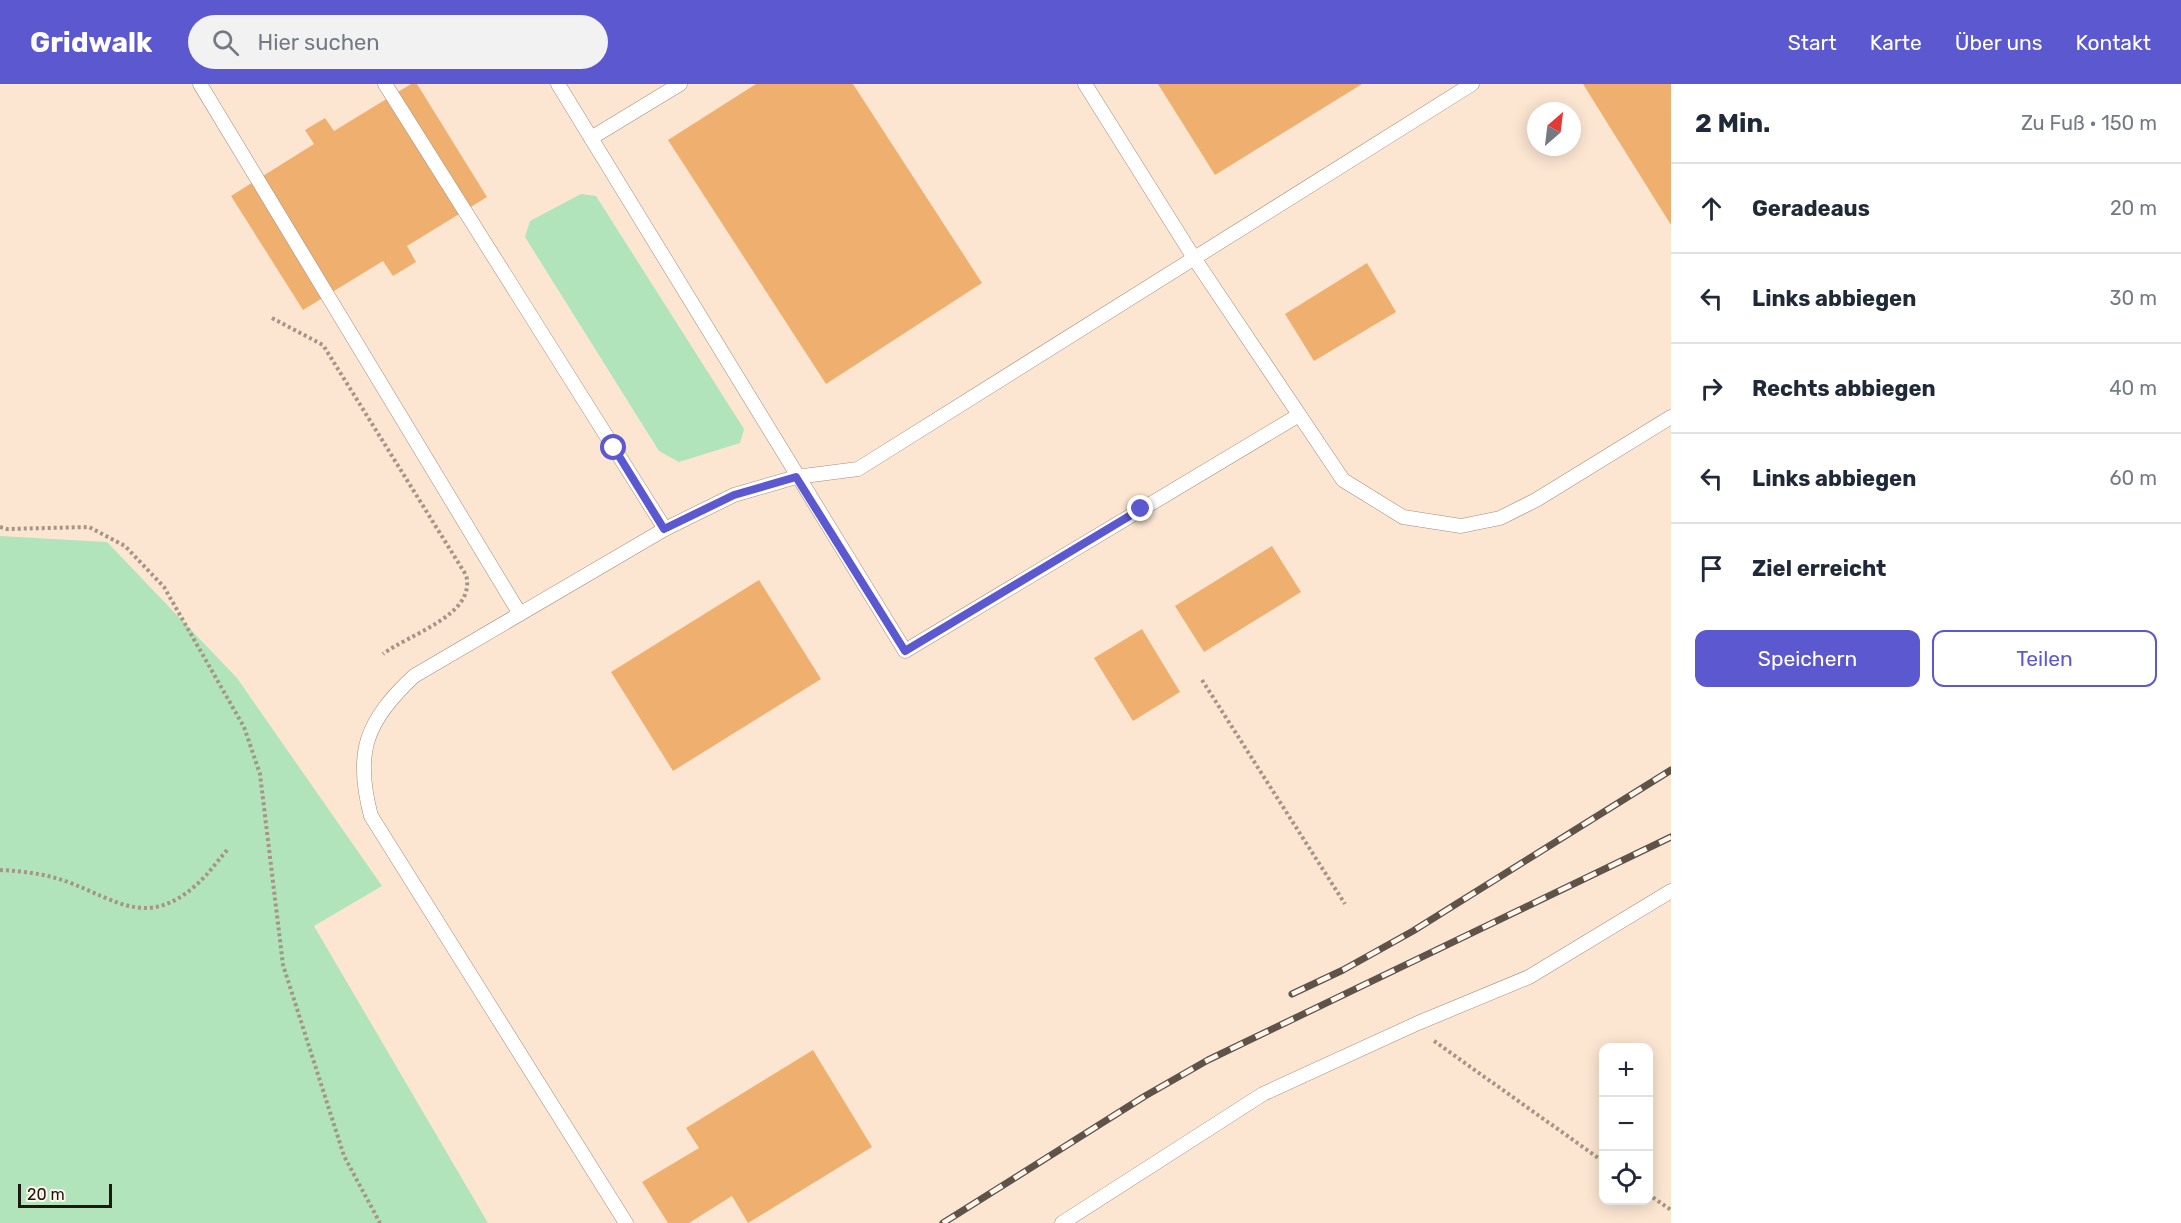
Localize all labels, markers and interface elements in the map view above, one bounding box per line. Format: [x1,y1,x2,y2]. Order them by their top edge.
search box [188,15,608,69]
text: Gridwalk [30,26,152,59]
icon: search [209,26,242,59]
text: Hier suchen [257,29,380,56]
text: Start [1788,30,1837,55]
text: Karte [1870,30,1922,55]
text: Über uns [1955,30,2043,55]
text: Kontakt [2076,30,2151,55]
north arrow [1527,102,1581,156]
text: 2 Min. [1695,108,1771,139]
text: Zu Fuß · 150 m [2021,111,2157,135]
icon: ahead [1695,192,1728,225]
text: Geradeaus [1752,195,1870,222]
text: 20 m [2110,196,2157,220]
icon: left [1695,282,1728,315]
text: Links abbiegen [1752,285,1916,312]
text: 30 m [2110,286,2157,310]
icon: right [1695,372,1728,405]
text: Rechts abbiegen [1752,375,1936,402]
text: 40 m [2109,376,2157,400]
route start [600,434,626,460]
icon: left [1695,462,1728,495]
text: Links abbiegen [1752,465,1916,492]
text: 60 m [2110,466,2157,490]
route end [1127,495,1153,521]
icon: arrive [1695,552,1728,585]
text: Ziel erreicht [1752,555,1886,582]
button: Speichern [1695,630,1920,687]
button: Teilen [1932,630,2157,687]
map controls [1599,1043,1653,1205]
button: + [1599,1043,1653,1097]
button: − [1599,1097,1653,1151]
button: locate [1599,1151,1653,1205]
scale bar [18,1181,112,1208]
text: 20 m [27,1185,65,1204]

